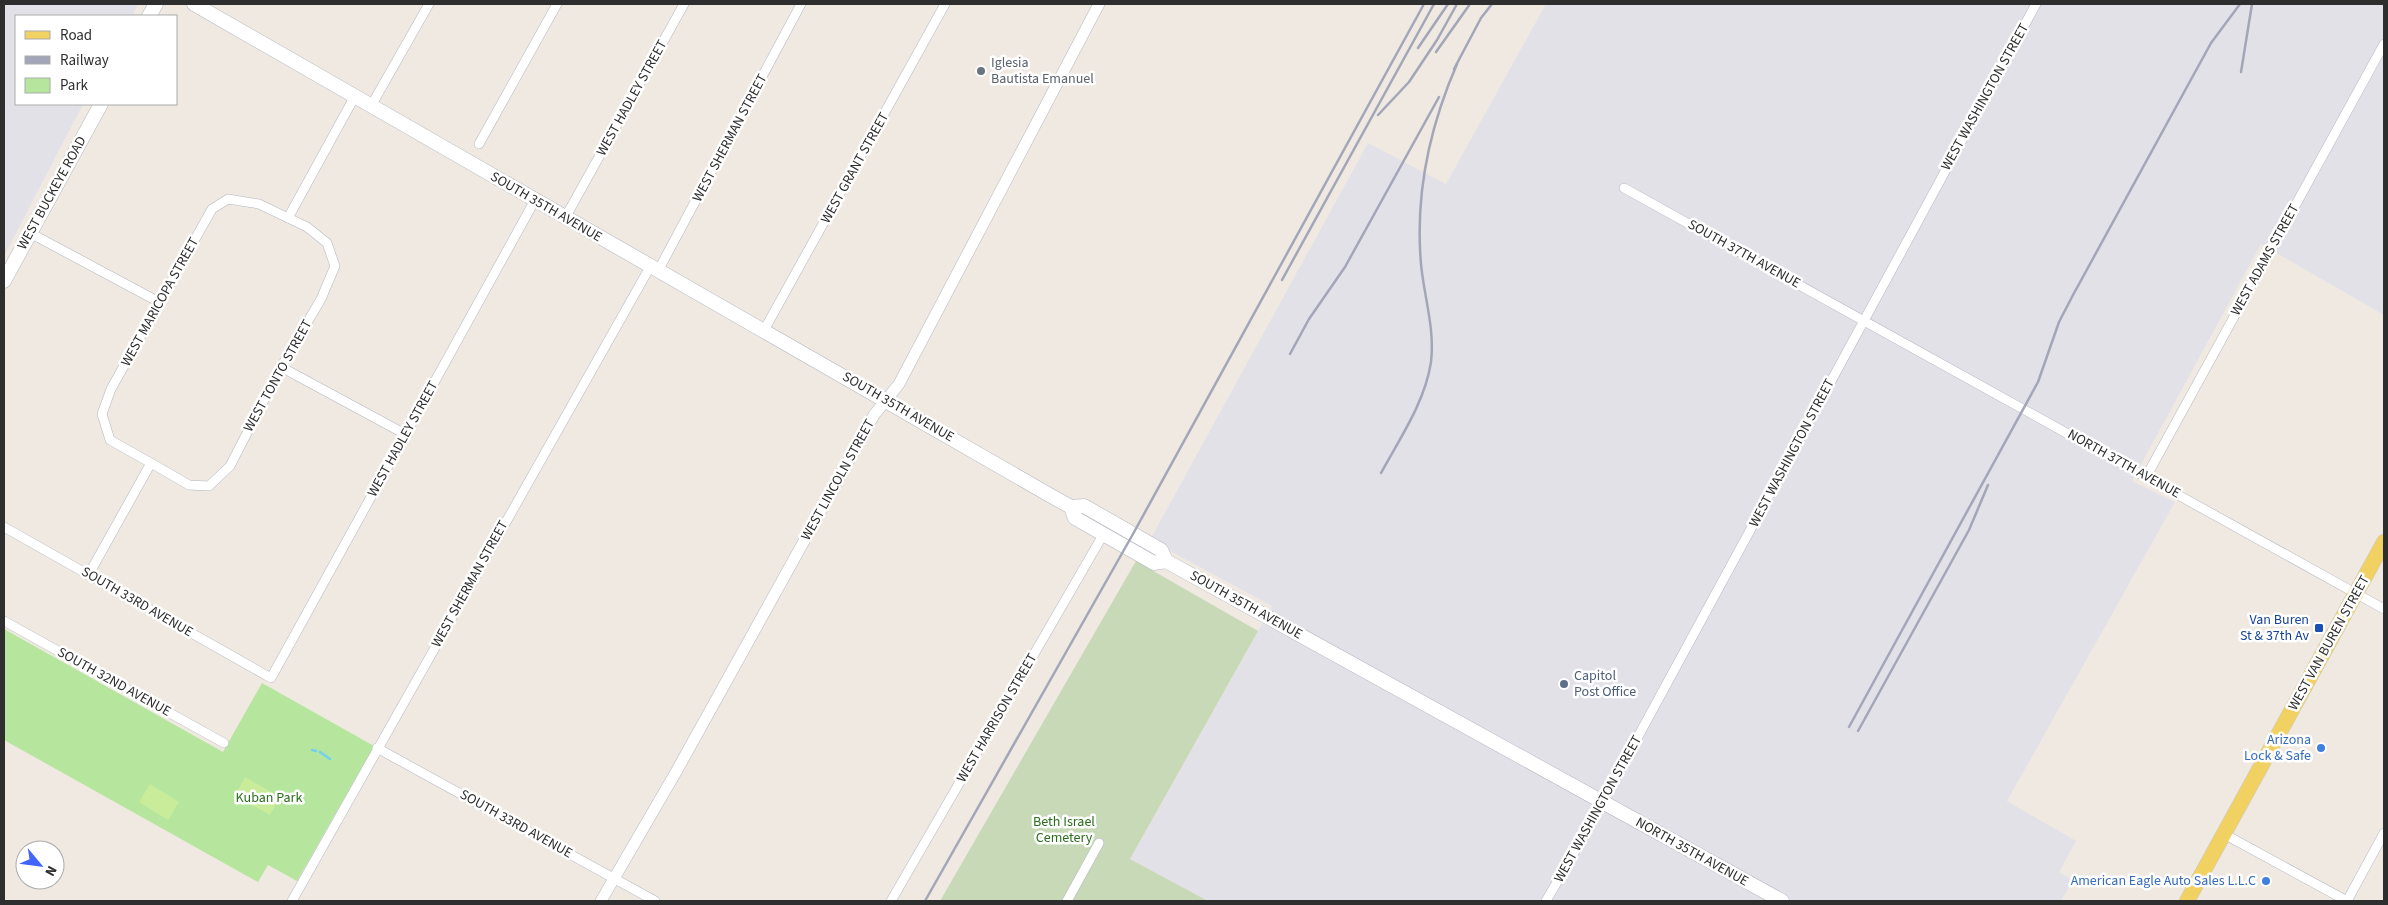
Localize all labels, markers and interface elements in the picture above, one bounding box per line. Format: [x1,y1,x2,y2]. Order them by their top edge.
legend [15,15,178,105]
street label: WEST WASHINGTON STREET [1936,19,2034,174]
text: Road [60,25,92,46]
street label: WEST HADLEY STREET [592,36,672,160]
text: Railway [60,50,109,71]
place label: Iglesia Bautista Emanuel [991,53,1094,89]
marker: Iglesia Bautista Emanuel [975,65,987,77]
street label: WEST SHERMAN STREET [688,70,772,206]
text: Park [60,75,89,96]
street label: WEST GRANT STREET [816,108,894,227]
street label: WEST BUCKEYE ROAD [13,133,91,253]
street label: SOUTH 35TH AVENUE [486,167,606,247]
street label: WEST ADAMS STREET [2226,200,2304,319]
street label: SOUTH 37TH AVENUE [1684,215,1804,293]
street label: WEST MARICOPA STREET [116,233,204,370]
street label: WEST TONTO STREET [239,316,317,436]
street label: SOUTH 35TH AVENUE [838,367,958,447]
street label: WEST WASHINGTON STREET [1744,375,1840,531]
street label: WEST HADLEY STREET [363,377,443,501]
street label: WEST LINCOLN STREET [796,415,880,544]
street label: NORTH 37TH AVENUE [2064,425,2184,503]
street label: WEST SHERMAN STREET [427,516,514,651]
street label: SOUTH 33RD AVENUE [77,562,197,642]
street label: SOUTH 35TH AVENUE [1186,566,1306,644]
street label: WEST VAN BUREN STREET [2283,571,2375,714]
place label: Van Buren St & 37th Av [2240,610,2309,646]
marker: Van Buren St & 37th Av [2313,622,2325,634]
street label: SOUTH 32ND AVENUE [54,642,174,722]
street label: WEST HARRISON STREET [952,649,1042,786]
place label: Capitol Post Office [1574,666,1636,702]
marker: Capitol Post Office [1558,678,1570,690]
place label: Arizona Lock & Safe [2244,730,2311,766]
street label: WEST WASHINGTON STREET [1549,731,1647,886]
marker: Arizona Lock & Safe [2315,742,2327,754]
street label: SOUTH 33RD AVENUE [456,785,576,863]
park label: Kuban Park [236,788,302,808]
park label: Beth Israel Cemetery [1033,812,1095,848]
street label: NORTH 35TH AVENUE [1632,813,1752,891]
north arrow [15,840,65,890]
text: N [39,862,61,880]
place label: American Eagle Auto Sales L.L.C [2071,871,2256,891]
marker: American Eagle Auto Sales L.L.C [2260,875,2272,887]

